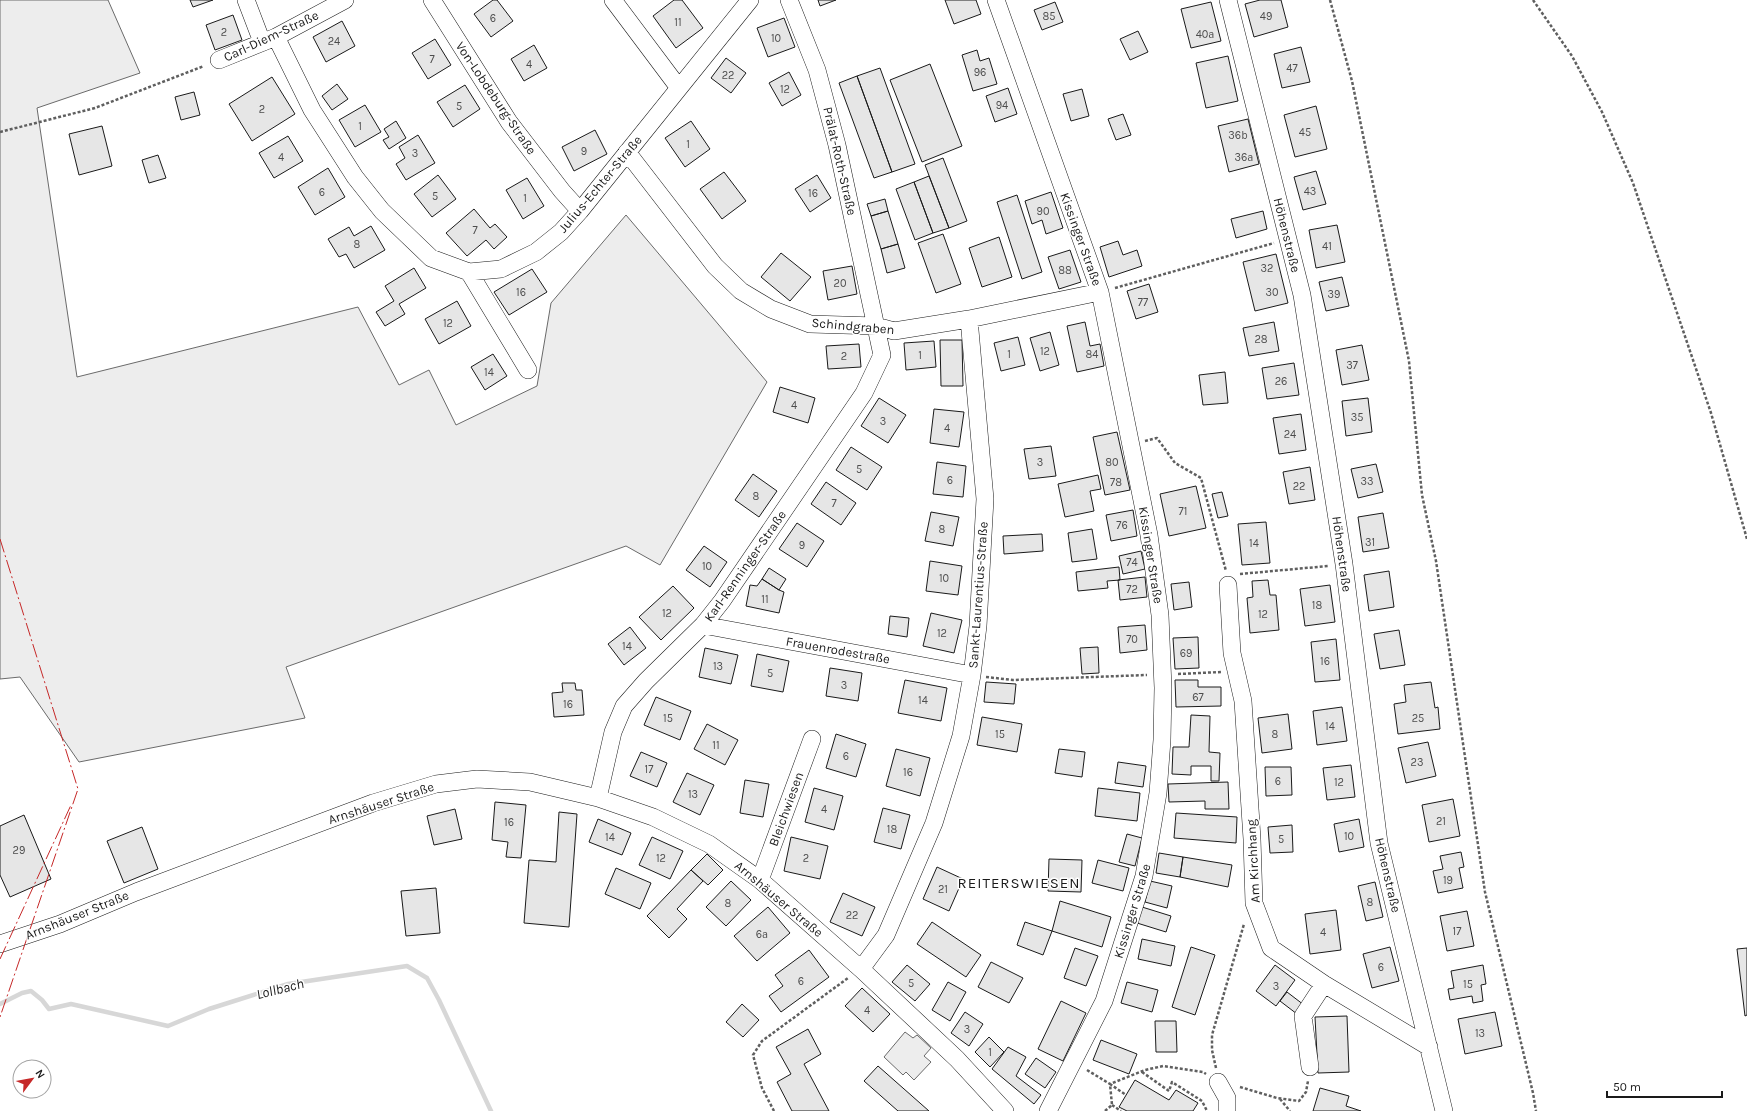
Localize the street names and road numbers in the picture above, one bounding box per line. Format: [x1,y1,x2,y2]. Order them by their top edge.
street label: Carl-Diem-Straße [221,7,321,65]
street label: Von-Lobdeburg-Straße [453,39,540,158]
street label: Prälat-Roth-Straße [820,105,860,217]
street label: Julius-Echter-Straße [555,132,645,235]
street label: Kissinger Straße [1057,190,1105,288]
street label: Höhenstraße [1270,196,1304,274]
street label: Schindgraben [811,315,895,337]
street label: Kissinger Straße [1136,505,1166,605]
street label: Karl-Renninger-Straße [701,507,789,625]
street label: Höhenstraße [1329,515,1355,593]
street label: Sankt-Laurentius-Straße [965,521,991,669]
street label: Frauenrodestraße [785,633,892,667]
street label: Bleichwiesen [766,770,806,848]
street label: Arnshäuser Straße [326,779,436,827]
street label: Am Kirchhang [1243,818,1263,903]
street label: Höhenstraße [1372,836,1404,914]
street label: Arnshäuser Straße [732,858,826,940]
street label: Kissinger Straße [1110,862,1154,960]
street label: Arnshäuser Straße [23,887,131,943]

